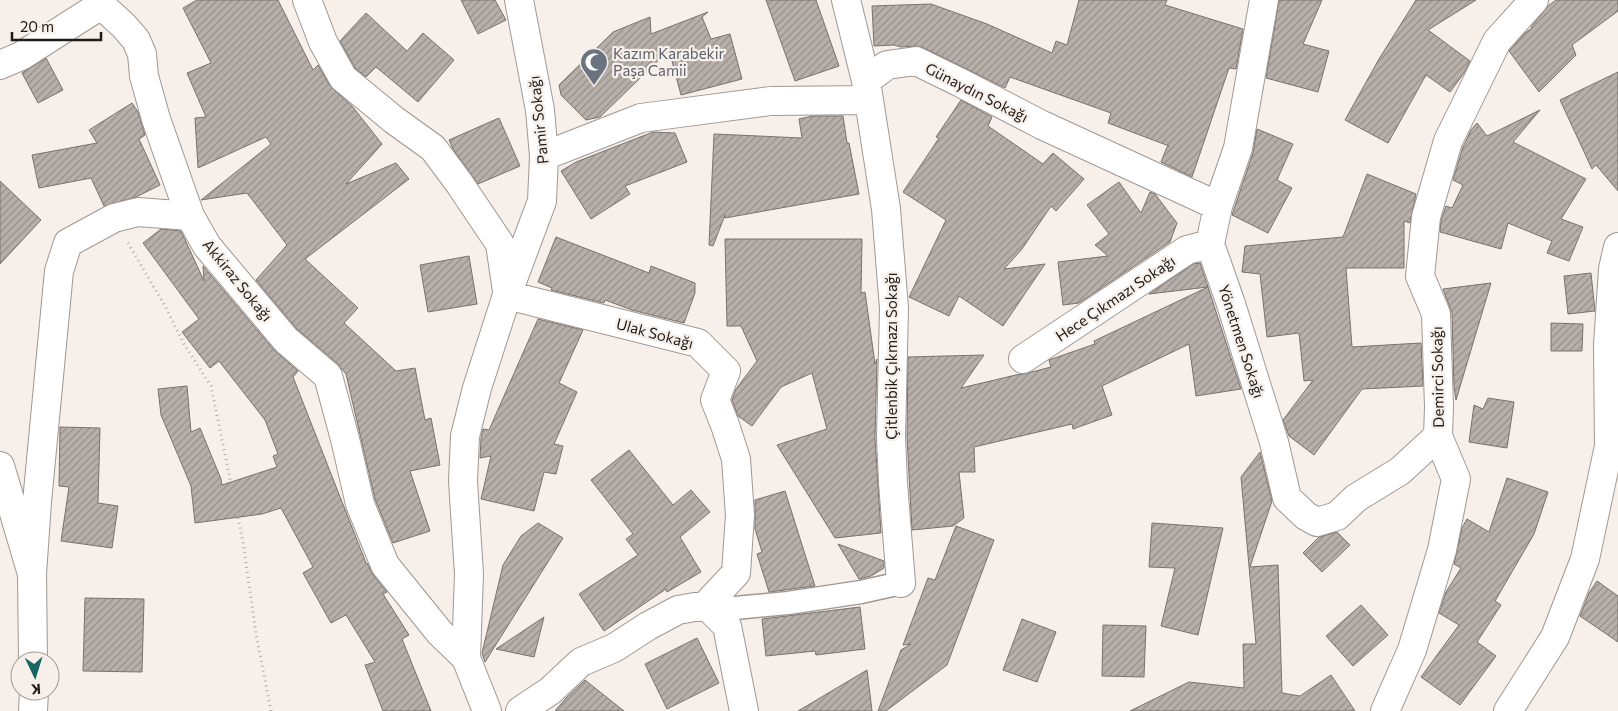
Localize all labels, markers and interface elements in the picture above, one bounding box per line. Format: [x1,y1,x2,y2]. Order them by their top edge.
scale bar [12,10,101,42]
text: 20 m [20,17,54,35]
place label: Kazım Karabekir Paşa Camii [613,44,725,79]
mosque icon: Kazım Karabekir Paşa Camii [579,47,609,86]
street label: Günaydın Sokağı [923,58,1031,126]
street label: Pamir Sokağı [524,75,552,165]
street label: Akkiraz Sokağı [199,235,277,325]
street label: Hece Çıkmazı Sokağı [1052,251,1178,345]
street label: Çitlenbik Çıkmazı Sokağı [882,272,900,440]
street label: Yönetmen Sokağı [1215,282,1269,400]
street label: Ulak Sokağı [614,314,696,352]
street label: Demirci Sokağı [1427,326,1447,428]
north arrow [10,651,60,701]
text: K [30,681,41,698]

